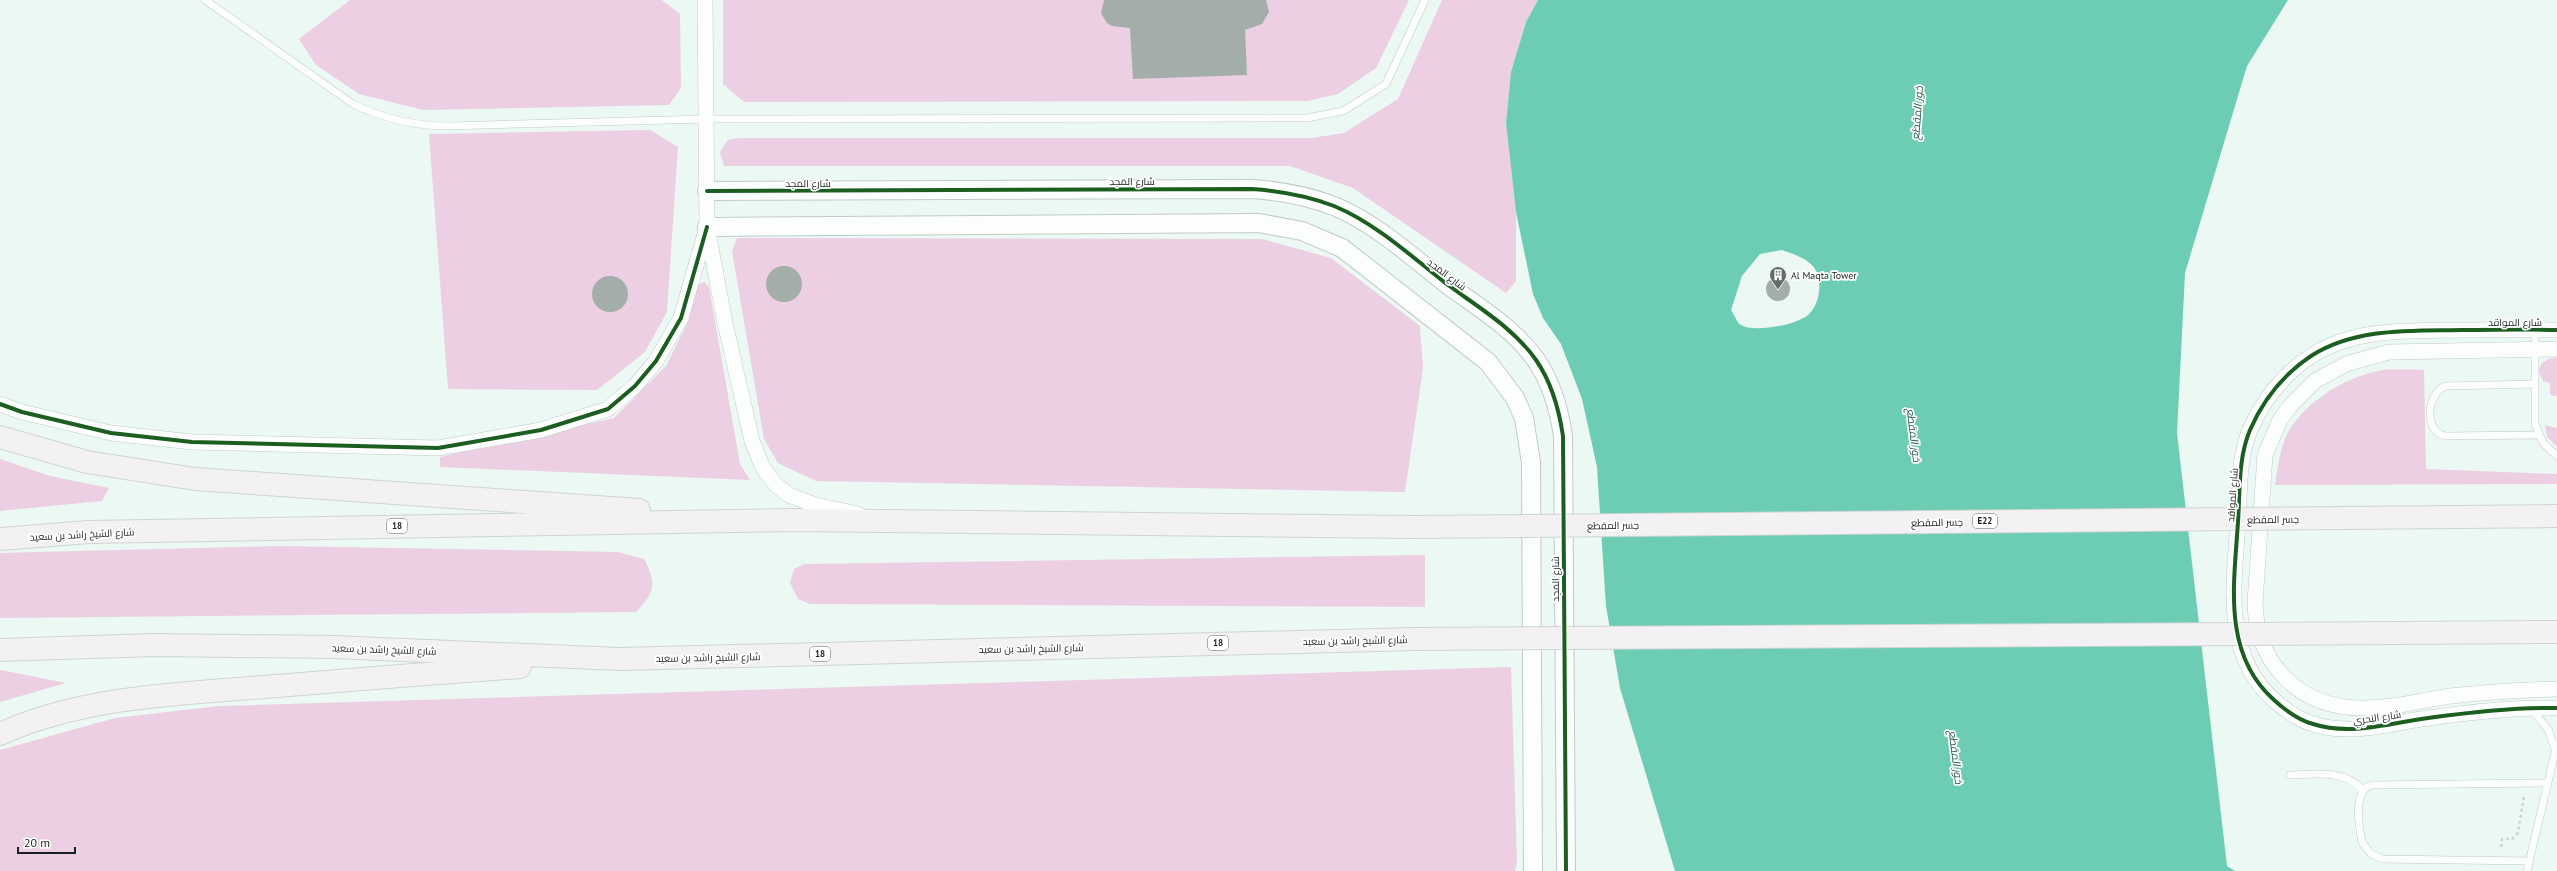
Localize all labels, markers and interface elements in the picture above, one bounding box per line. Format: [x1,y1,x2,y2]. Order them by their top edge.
water label: خور المقطع [1908,85,1927,141]
street label: شارع المَجد [1109,175,1155,188]
street label: شارع المَجد [785,177,831,190]
street label: شارع المَجد [1425,255,1469,293]
building icon: Al Maqta Tower [1768,265,1788,290]
place label: Al Maqta Tower [1791,269,1857,282]
street label: شارع المواقد [2488,316,2542,329]
water label: خور المقطع [1903,406,1924,464]
street label: شارع المواقد [2224,468,2241,522]
street label: جسر المقطع [2247,513,2299,526]
road number: E22 [1973,514,1997,528]
street label: جسر المقطع [1911,516,1963,529]
road number: 18 [387,519,407,533]
street label: جسر المقطع [1587,519,1639,532]
street label: شارع الشيخ راشد بن سعيد [29,525,135,544]
street label: شارع المَجد [1549,556,1562,602]
street label: شارع الشيخ راشد بن سعيد [1302,633,1408,648]
road number: 18 [1208,636,1228,650]
street label: شارع الشيخ راشد بن سعيد [331,641,437,658]
street label: شارع الشيخ راشد بن سعيد [978,641,1084,656]
road number: 18 [810,647,830,661]
street label: شارع الشيخ راشد بن سعيد [655,650,761,665]
street label: شارع البَحرِي [2352,708,2402,728]
water label: خور المقطع [1945,728,1966,786]
scale bar [18,829,75,855]
text: 20 m [24,835,50,850]

